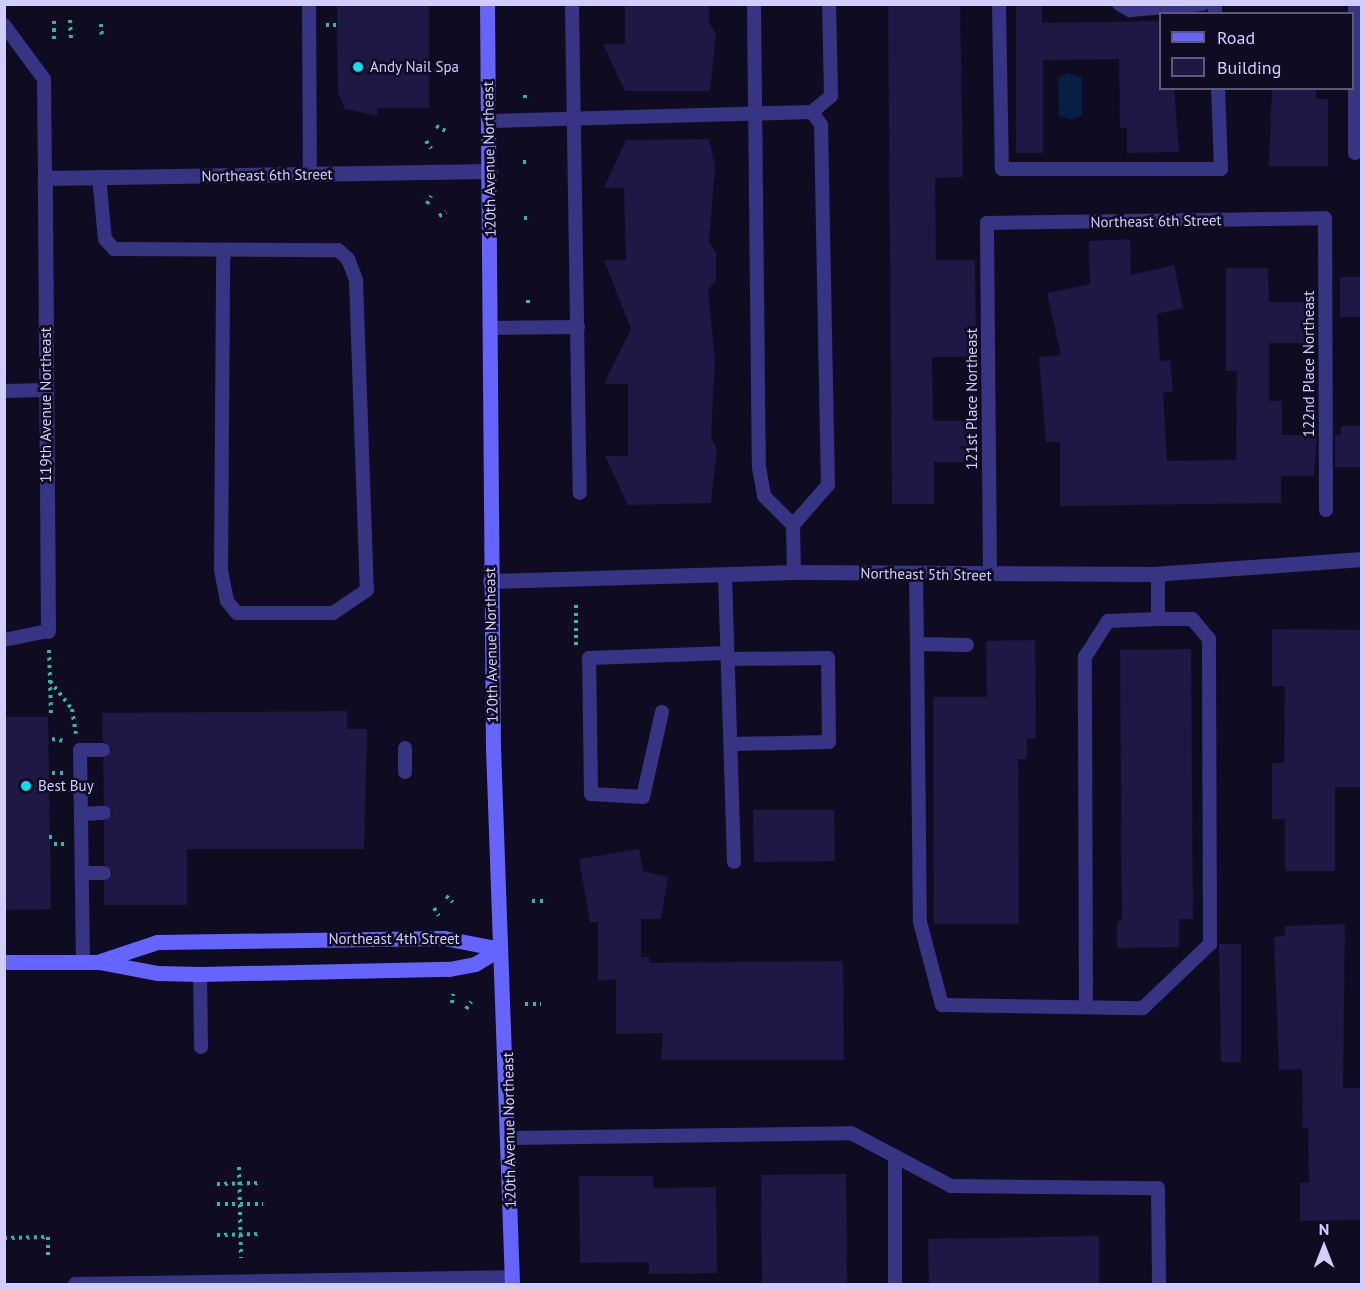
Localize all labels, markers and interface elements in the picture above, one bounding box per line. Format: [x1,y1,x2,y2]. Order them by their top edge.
legend [1159,12,1354,90]
text: Road [1217,26,1255,49]
text: Building [1217,56,1281,79]
place label: Andy Nail Spa [370,58,460,76]
marker: Andy Nail Spa [351,60,365,74]
street label: 120th Avenue Northeast [479,81,499,237]
street label: Northeast 6th Street [201,165,333,185]
street label: Northeast 6th Street [1090,211,1222,231]
street label: 122nd Place Northeast [1300,291,1318,437]
street label: 119th Avenue Northeast [37,327,55,483]
street label: 121st Place Northeast [963,328,981,470]
street label: Northeast 5th Street [860,564,992,584]
street label: 120th Avenue Northeast [481,567,501,723]
place label: Best Buy [38,777,94,795]
marker: Best Buy [19,779,33,793]
street label: Northeast 4th Street [328,930,460,948]
street label: 120th Avenue Northeast [499,1052,519,1208]
north arrow [1294,1217,1354,1277]
text: N [1319,1219,1329,1239]

